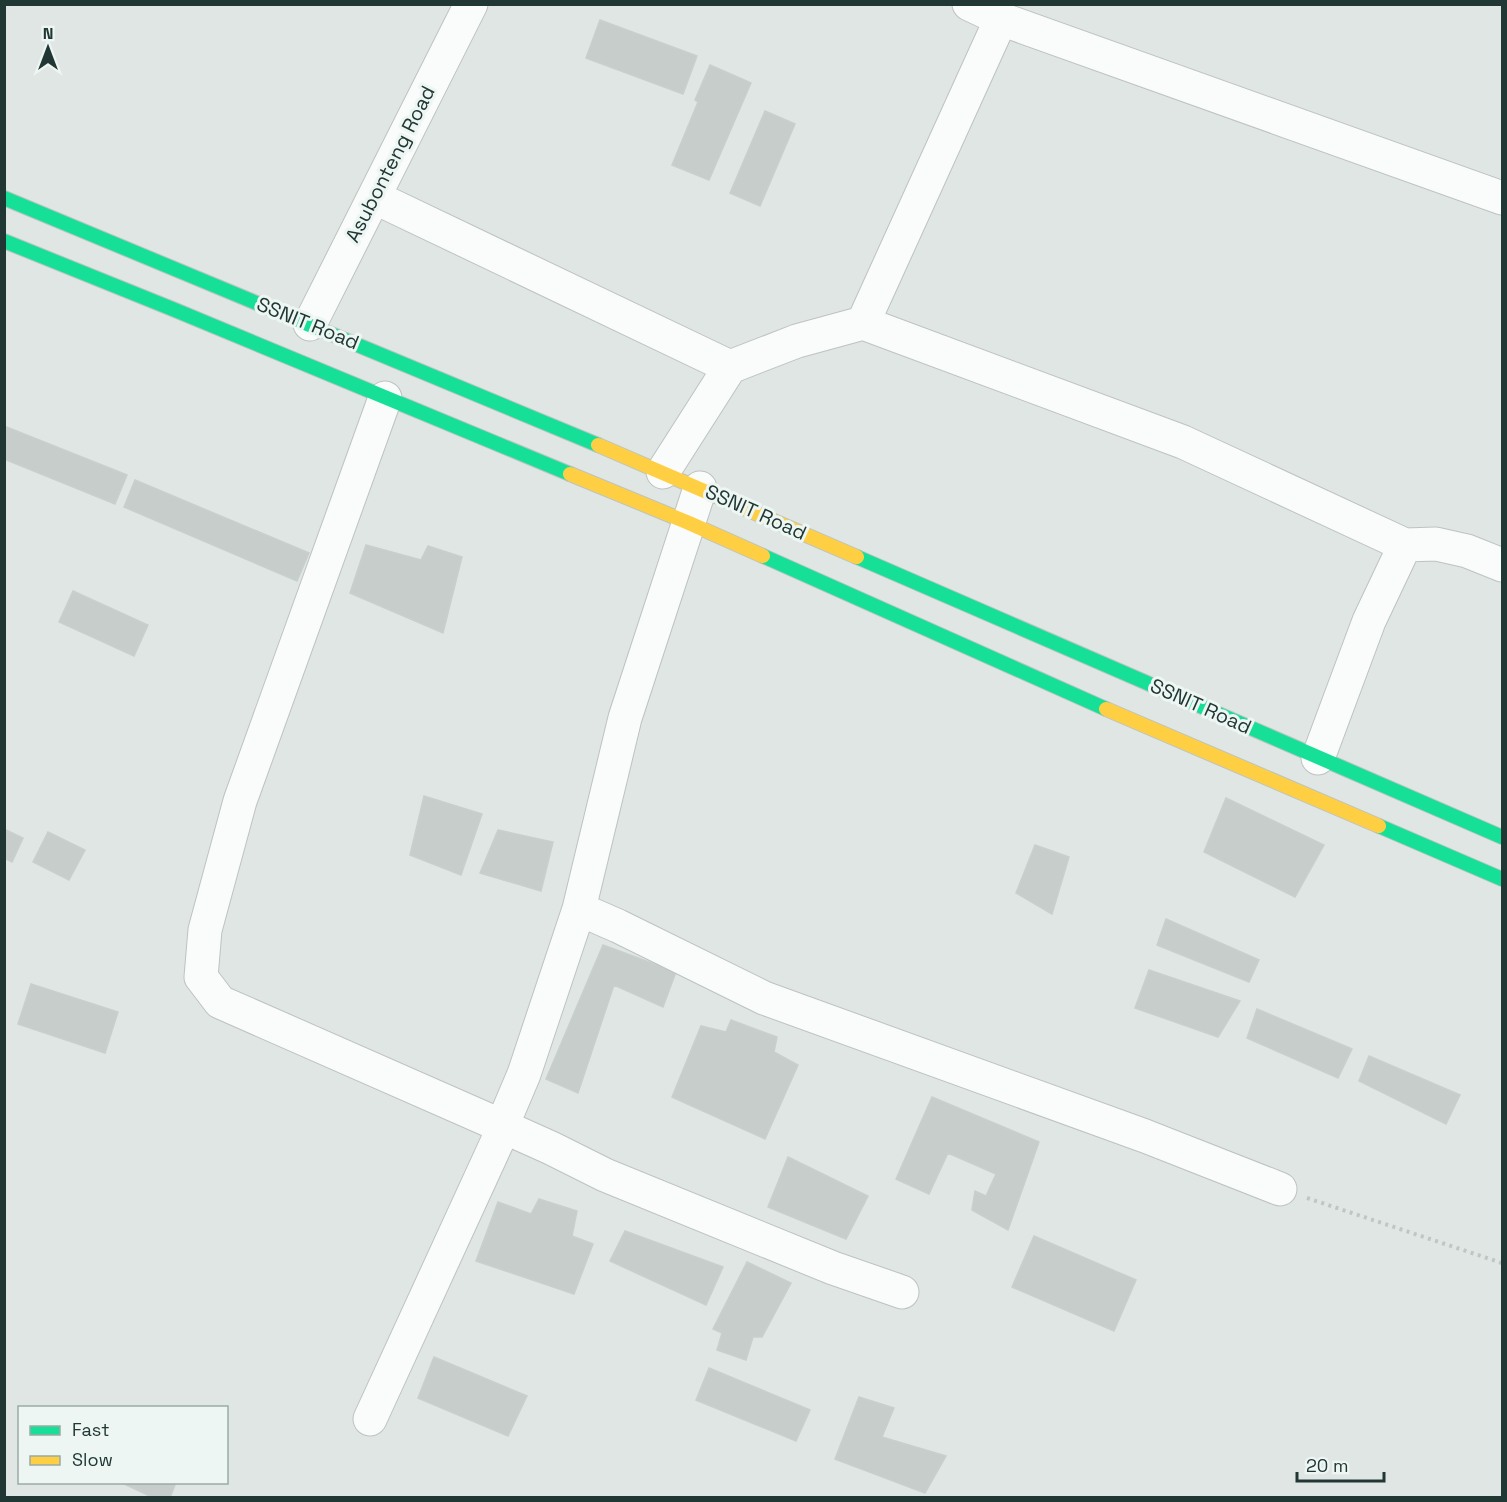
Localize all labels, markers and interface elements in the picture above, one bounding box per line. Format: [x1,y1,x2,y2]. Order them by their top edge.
north arrow [18,18,78,78]
text: N [43,23,53,44]
street label: Asubonteng Road [339,81,441,247]
street label: SSNIT Road [253,291,363,355]
street label: SSNIT Road [701,478,811,546]
street label: SSNIT Road [1146,672,1256,740]
legend [18,1406,228,1484]
text: Fast [72,1418,109,1441]
scale bar [1297,1445,1384,1483]
text: Slow [72,1448,113,1471]
text: 20 m [1306,1454,1349,1477]

